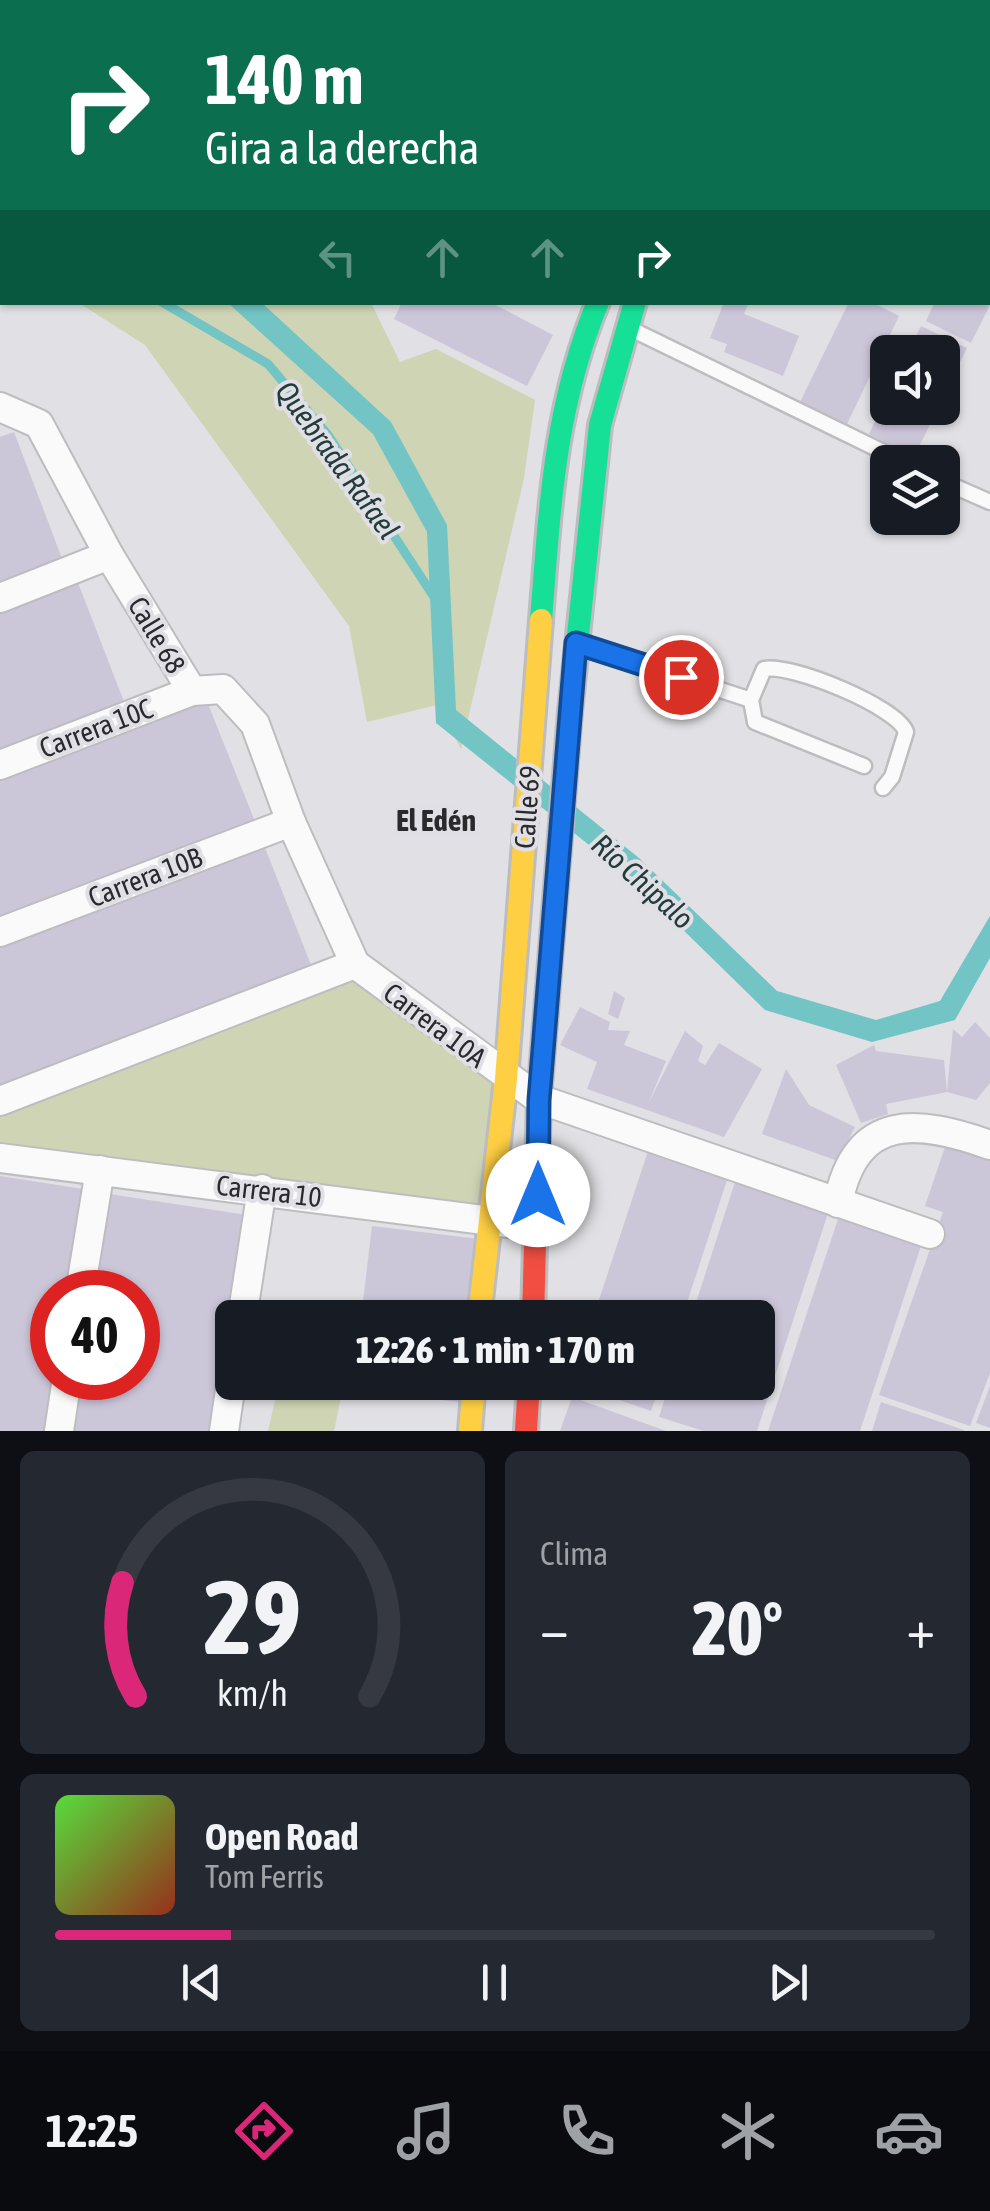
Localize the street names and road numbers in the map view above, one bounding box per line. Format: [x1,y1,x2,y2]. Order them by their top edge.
street label: Calle 68 [122,591,192,679]
street label: Carrera 10C [35,692,157,764]
street label: Calle 69 [508,764,546,850]
street label: Carrera 10B [84,841,206,913]
street label: Carrera 10A [378,976,493,1074]
street label: Carrera 10 [215,1169,323,1213]

